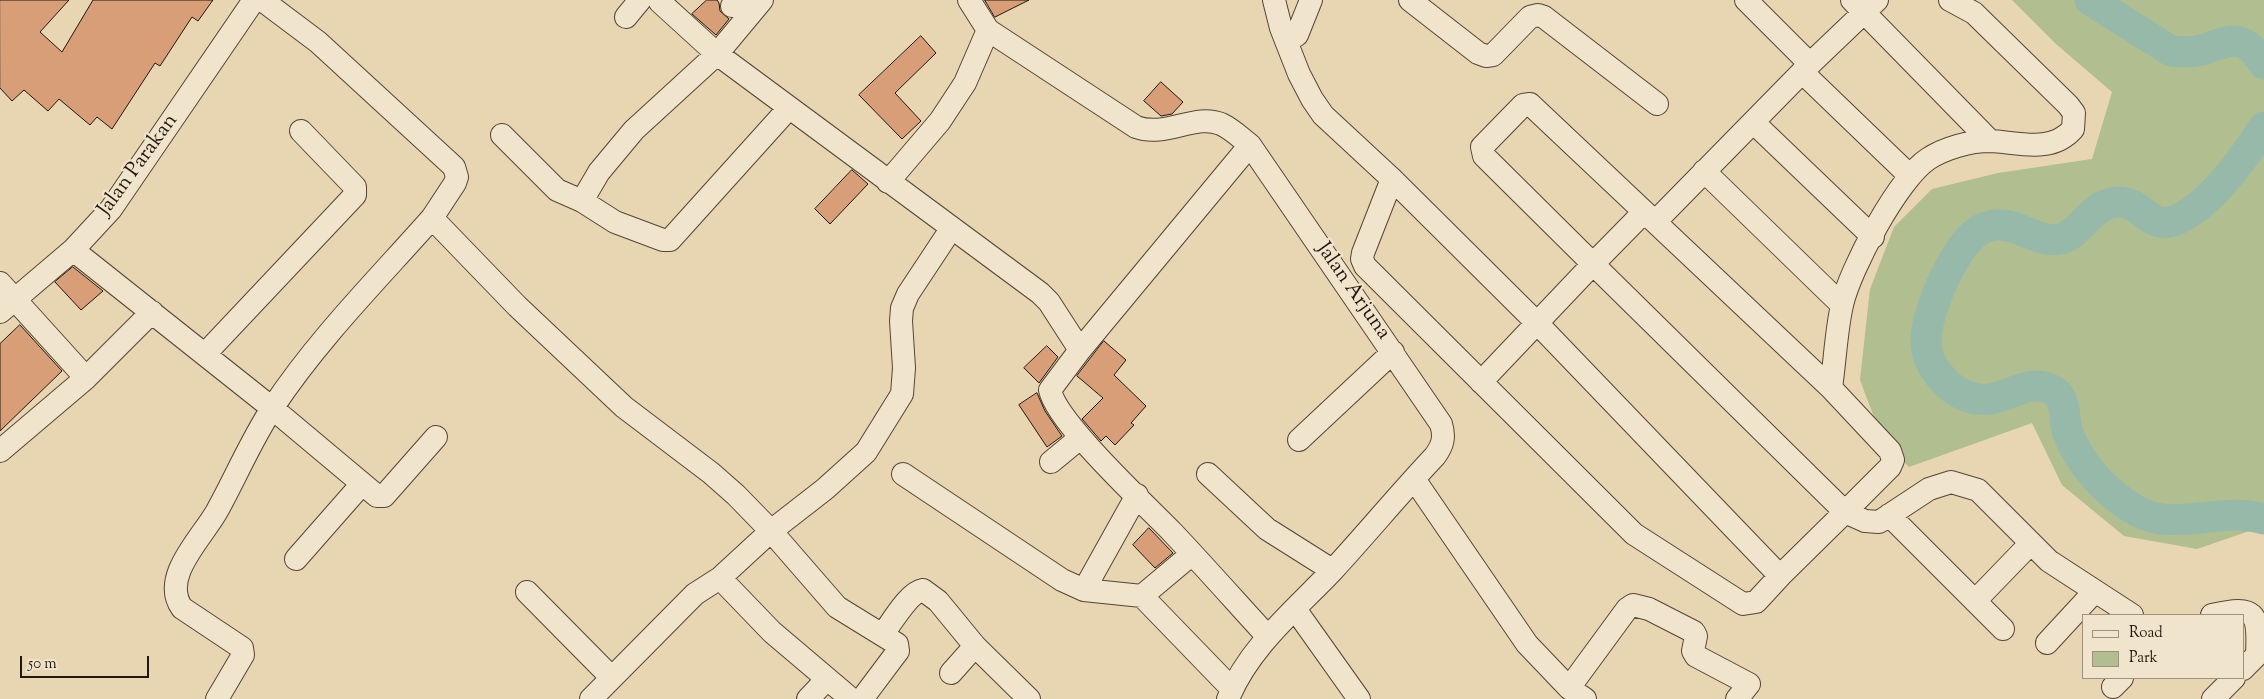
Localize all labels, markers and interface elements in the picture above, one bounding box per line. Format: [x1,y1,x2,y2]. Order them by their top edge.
street label: Jalan Parakan [93,110,185,222]
street label: Jalan Arjuna [1309,239,1395,345]
legend [2082,614,2244,679]
text: Road [2129,623,2163,644]
scale bar [22,646,151,678]
text: Park [2129,648,2158,669]
text: 50 m [28,654,57,675]

